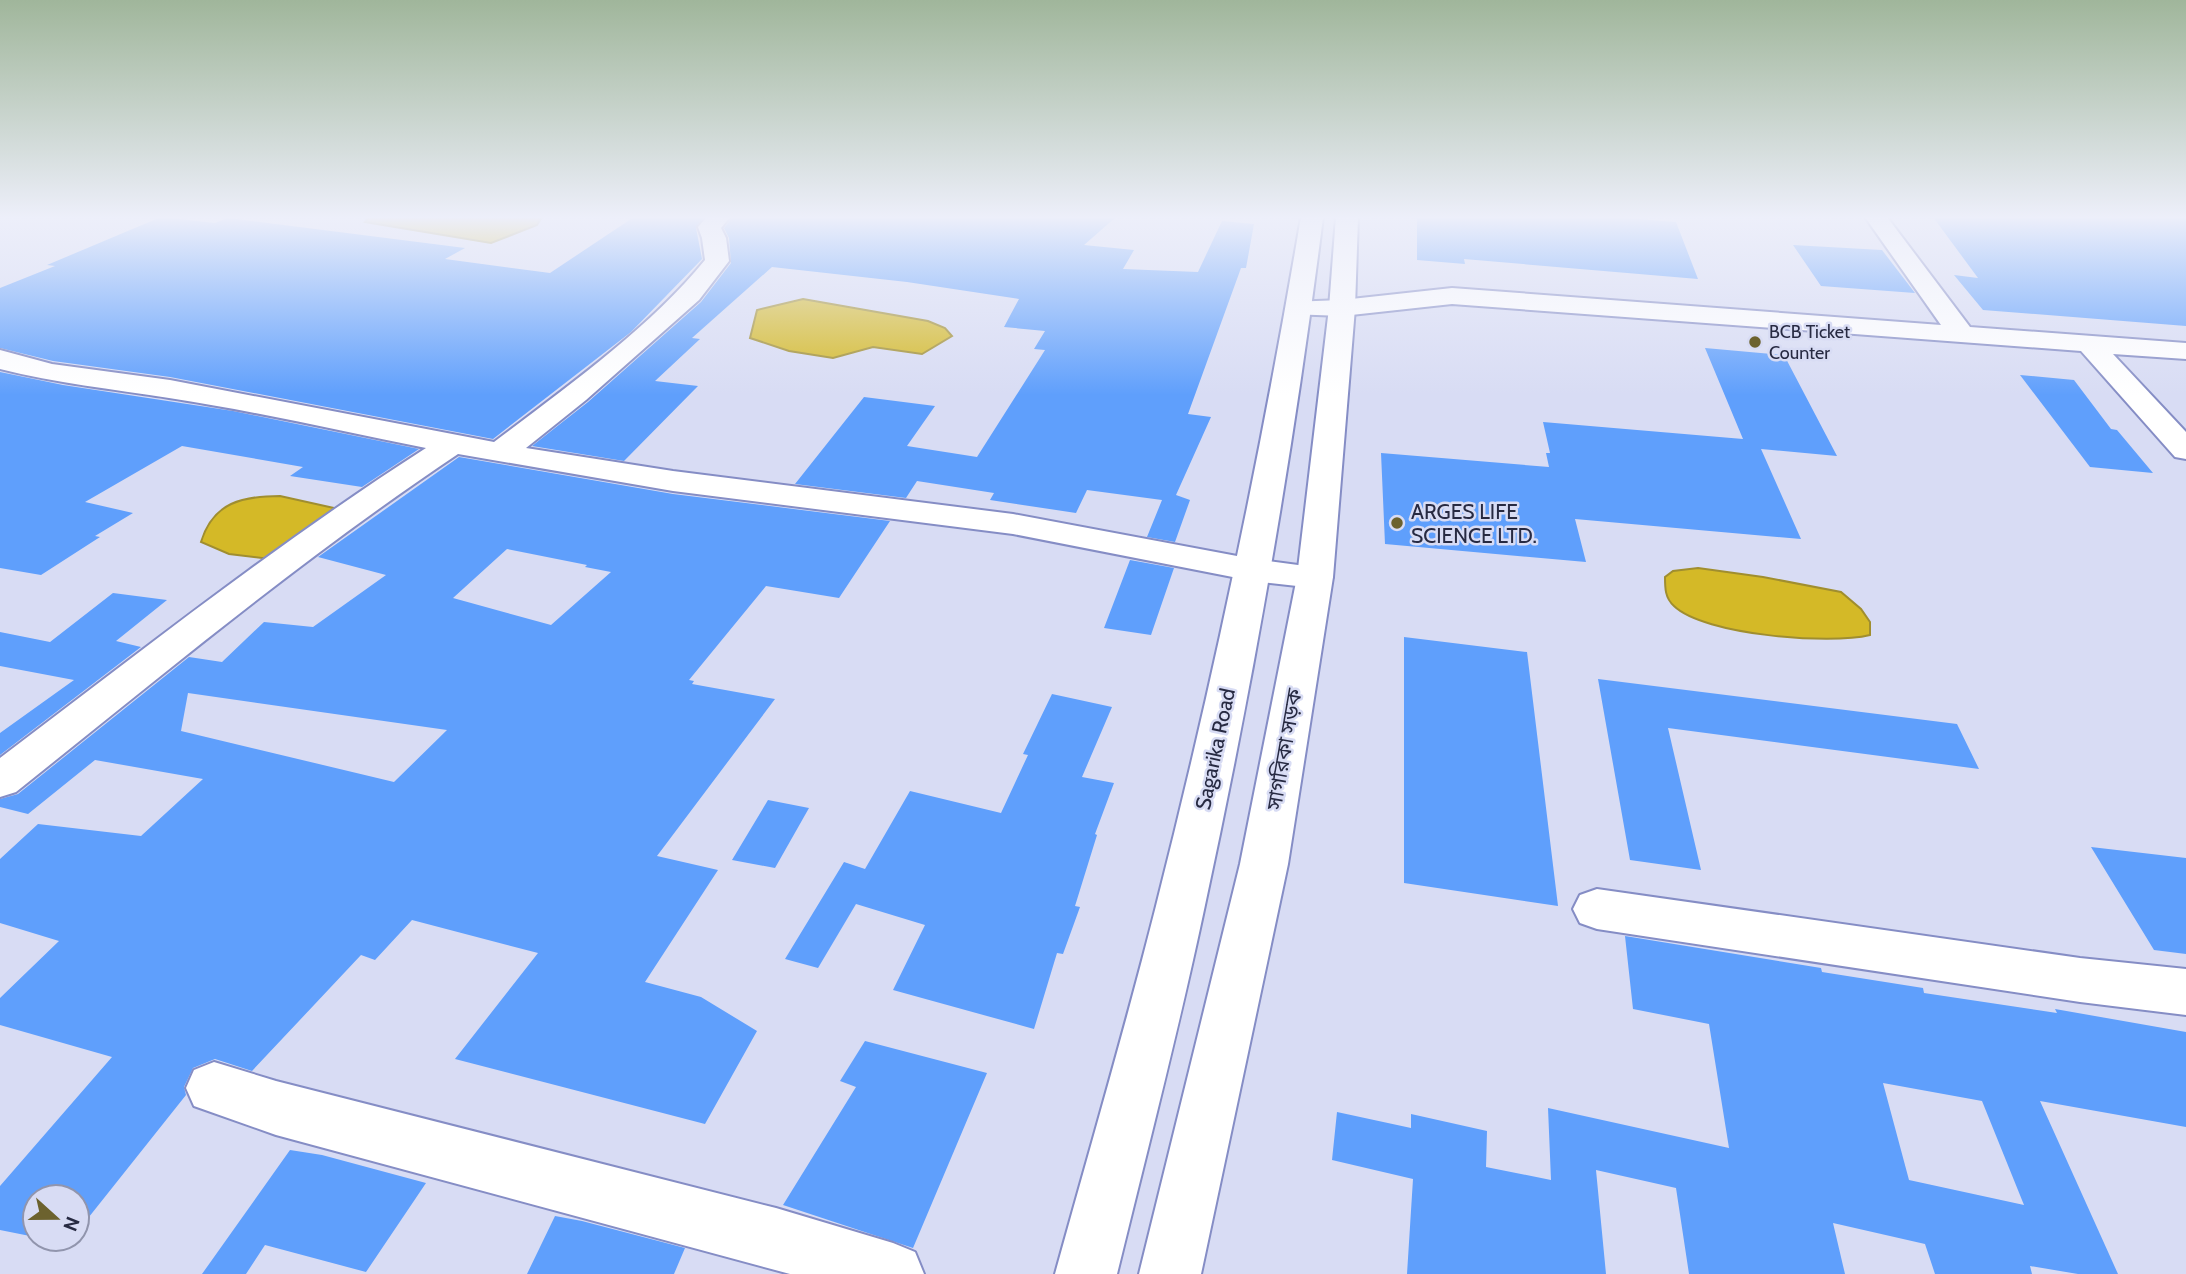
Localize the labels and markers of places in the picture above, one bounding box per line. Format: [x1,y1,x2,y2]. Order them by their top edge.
place label: BCB Ticket Counter [1769,321,1850,364]
marker: BCB Ticket Counter [1747,334,1763,350]
place label: ARGES LIFE SCIENCE LTD. [1411,499,1537,548]
marker: ARGES LIFE SCIENCE LTD. [1389,515,1405,531]

